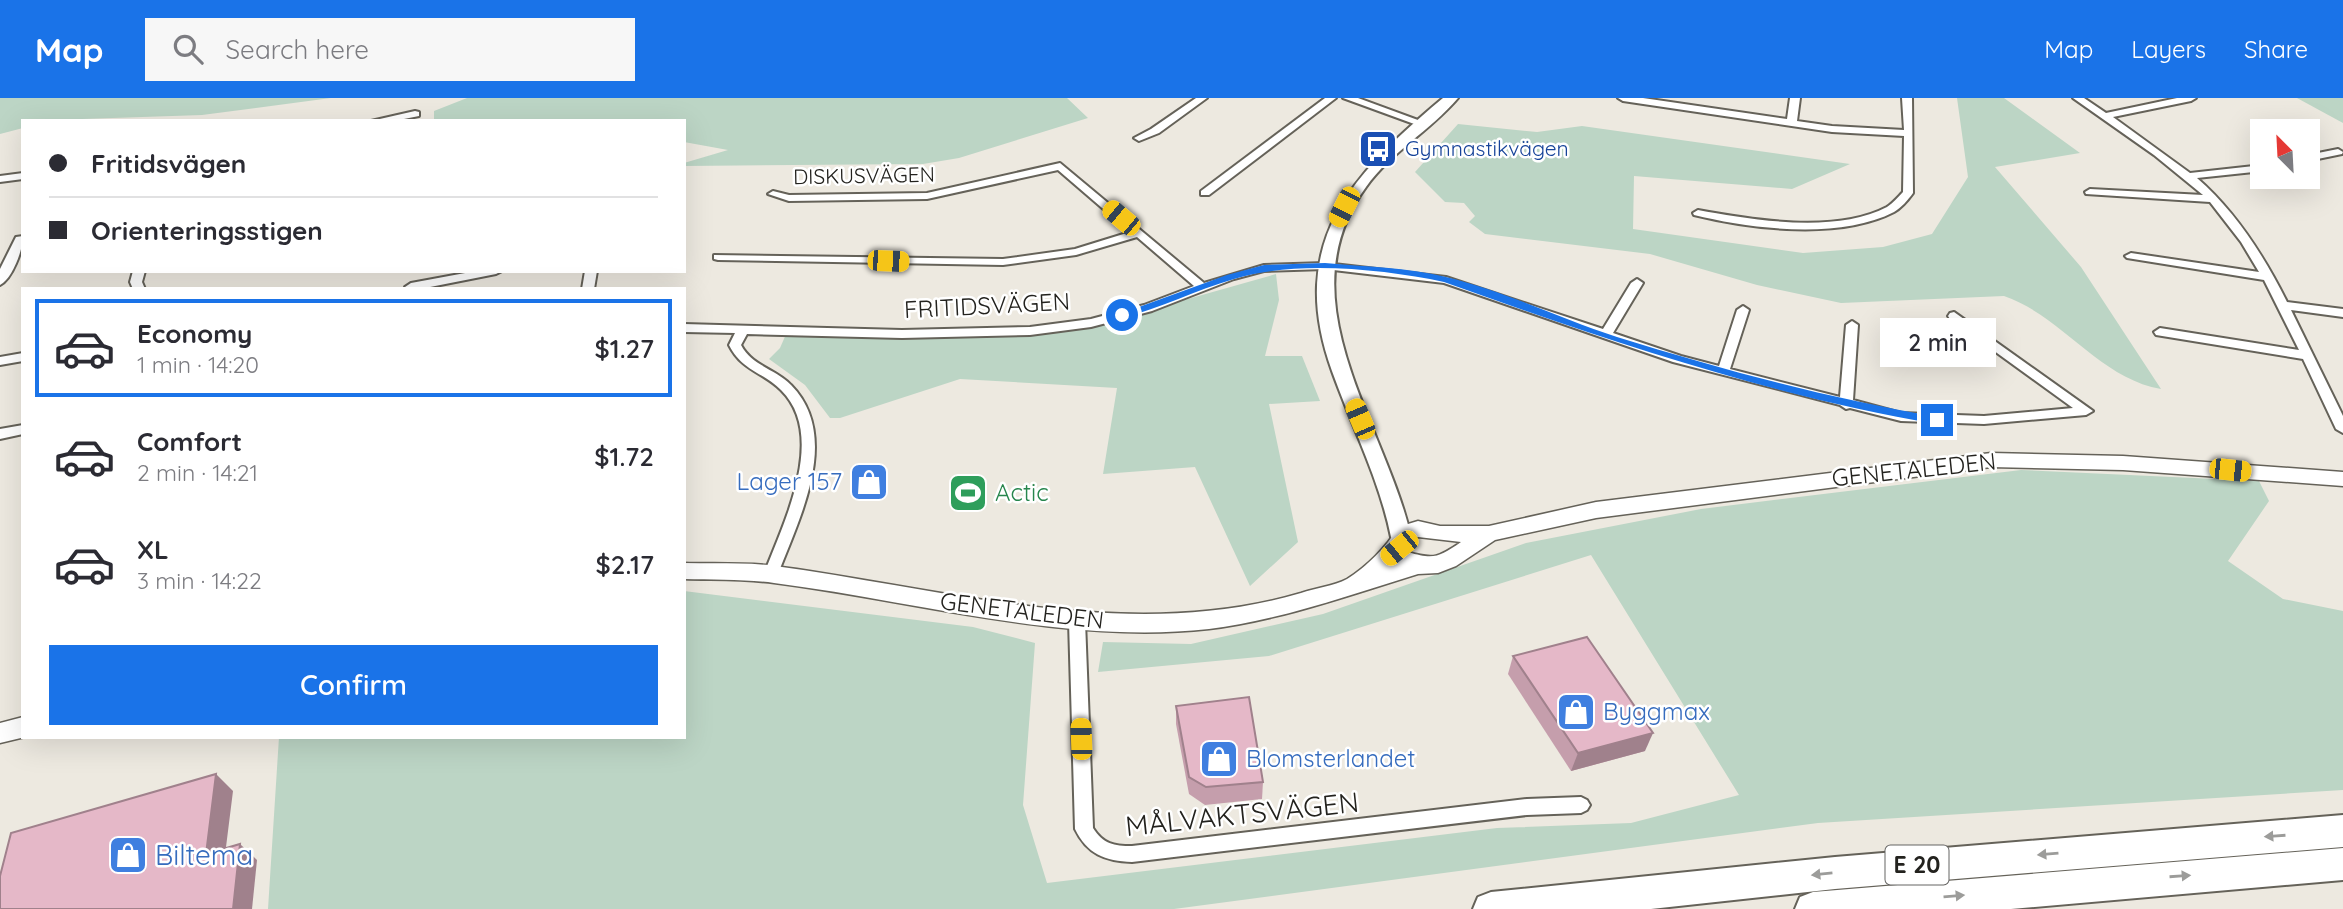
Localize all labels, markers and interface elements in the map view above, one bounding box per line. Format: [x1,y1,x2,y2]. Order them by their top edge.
search box [145,18,635,81]
text: Map [35,29,103,70]
icon: search [169,30,207,68]
text: Search here [225,33,369,66]
text: Map [2044,34,2093,64]
text: Layers [2131,34,2206,64]
text: Share [2244,34,2308,64]
north arrow [2250,119,2320,189]
map controls [2250,119,2320,189]
bus stop icon: Gymnastikvägen [1357,128,1399,170]
place label: Gymnastikvägen [1405,135,1569,161]
text: Fritidsvägen [91,147,246,180]
street label: DISKUSVÄGEN [793,161,935,189]
car [1326,184,1363,230]
car [1099,196,1144,240]
text: Orienteringsstigen [91,214,323,247]
car [867,250,910,272]
street label: FRITIDSVÄGEN [903,286,1071,324]
route start [1106,299,1138,331]
icon: car [53,317,116,380]
text: Economy [137,317,252,350]
callout: 2 min [1879,318,1995,368]
text: 2 min [1908,328,1968,357]
text: $1.27 [594,332,654,365]
text: 1 min · 14:20 [137,350,259,379]
car [1343,396,1378,442]
route end [1921,404,1953,436]
icon: car [53,425,116,488]
text: Comfort [137,425,242,458]
text: $1.72 [594,440,654,473]
street label: GENETALEDEN [1830,445,1998,493]
car [2209,457,2252,483]
text: 2 min · 14:21 [137,458,258,487]
shop icon: Lager 157 [848,461,890,503]
place label: Lager 157 [737,466,842,496]
sports icon: Actic [947,472,989,514]
place label: Actic [995,477,1049,507]
car [1377,527,1422,569]
icon: car [53,533,116,596]
text: XL [137,533,169,566]
text: $2.17 [596,548,654,581]
text: 3 min · 14:22 [137,566,262,595]
street label: GENETALEDEN [938,585,1106,635]
button: Confirm [49,645,658,725]
shop icon: Byggmax [1555,691,1597,733]
place label: Byggmax [1603,696,1710,726]
car [1070,718,1093,760]
shop icon: Blomsterlandet [1198,738,1240,780]
place label: Blomsterlandet [1246,743,1415,773]
street label: MÅLVAKTSVÄGEN [1123,784,1360,843]
one-way arrow [2264,831,2286,842]
shop icon: Biltema [107,834,149,876]
place label: Biltema [155,837,253,872]
road number: E 20 [1885,846,1948,884]
one-way arrow [2037,849,2059,860]
one-way arrow [1810,869,1832,880]
one-way arrow [2170,870,2192,881]
one-way arrow [1943,890,1965,901]

